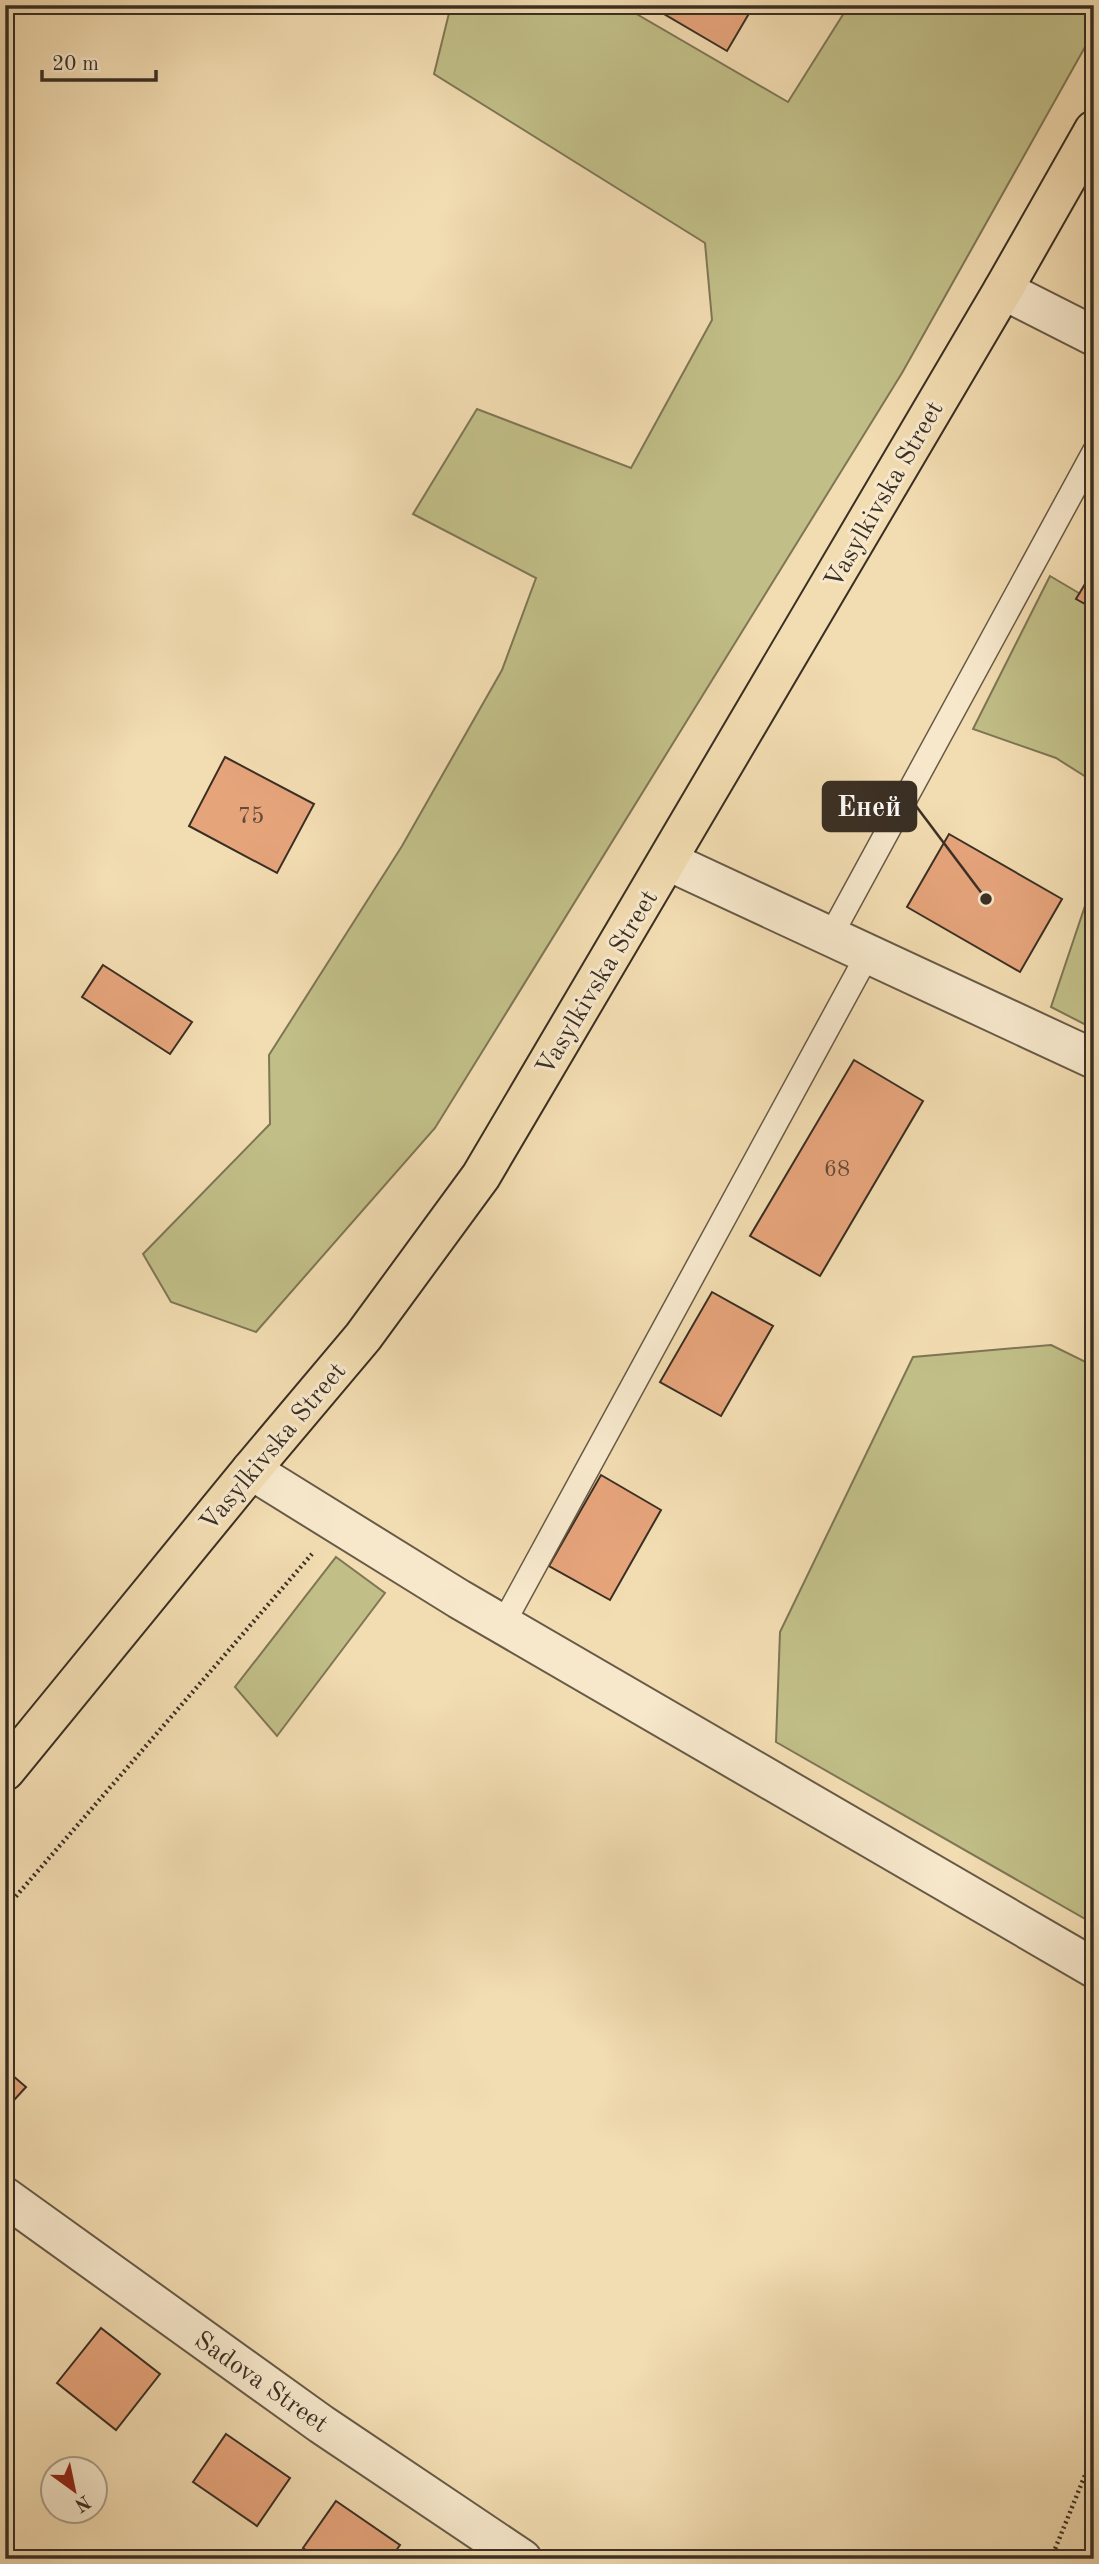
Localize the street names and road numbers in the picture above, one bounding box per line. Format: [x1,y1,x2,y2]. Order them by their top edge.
street label: Vasylkivska Street [821,397,949,593]
street label: Vasylkivska Street [532,886,663,1080]
street label: Vasylkivska Street [196,1358,351,1536]
street label: Sadova Street [189,2327,332,2438]

